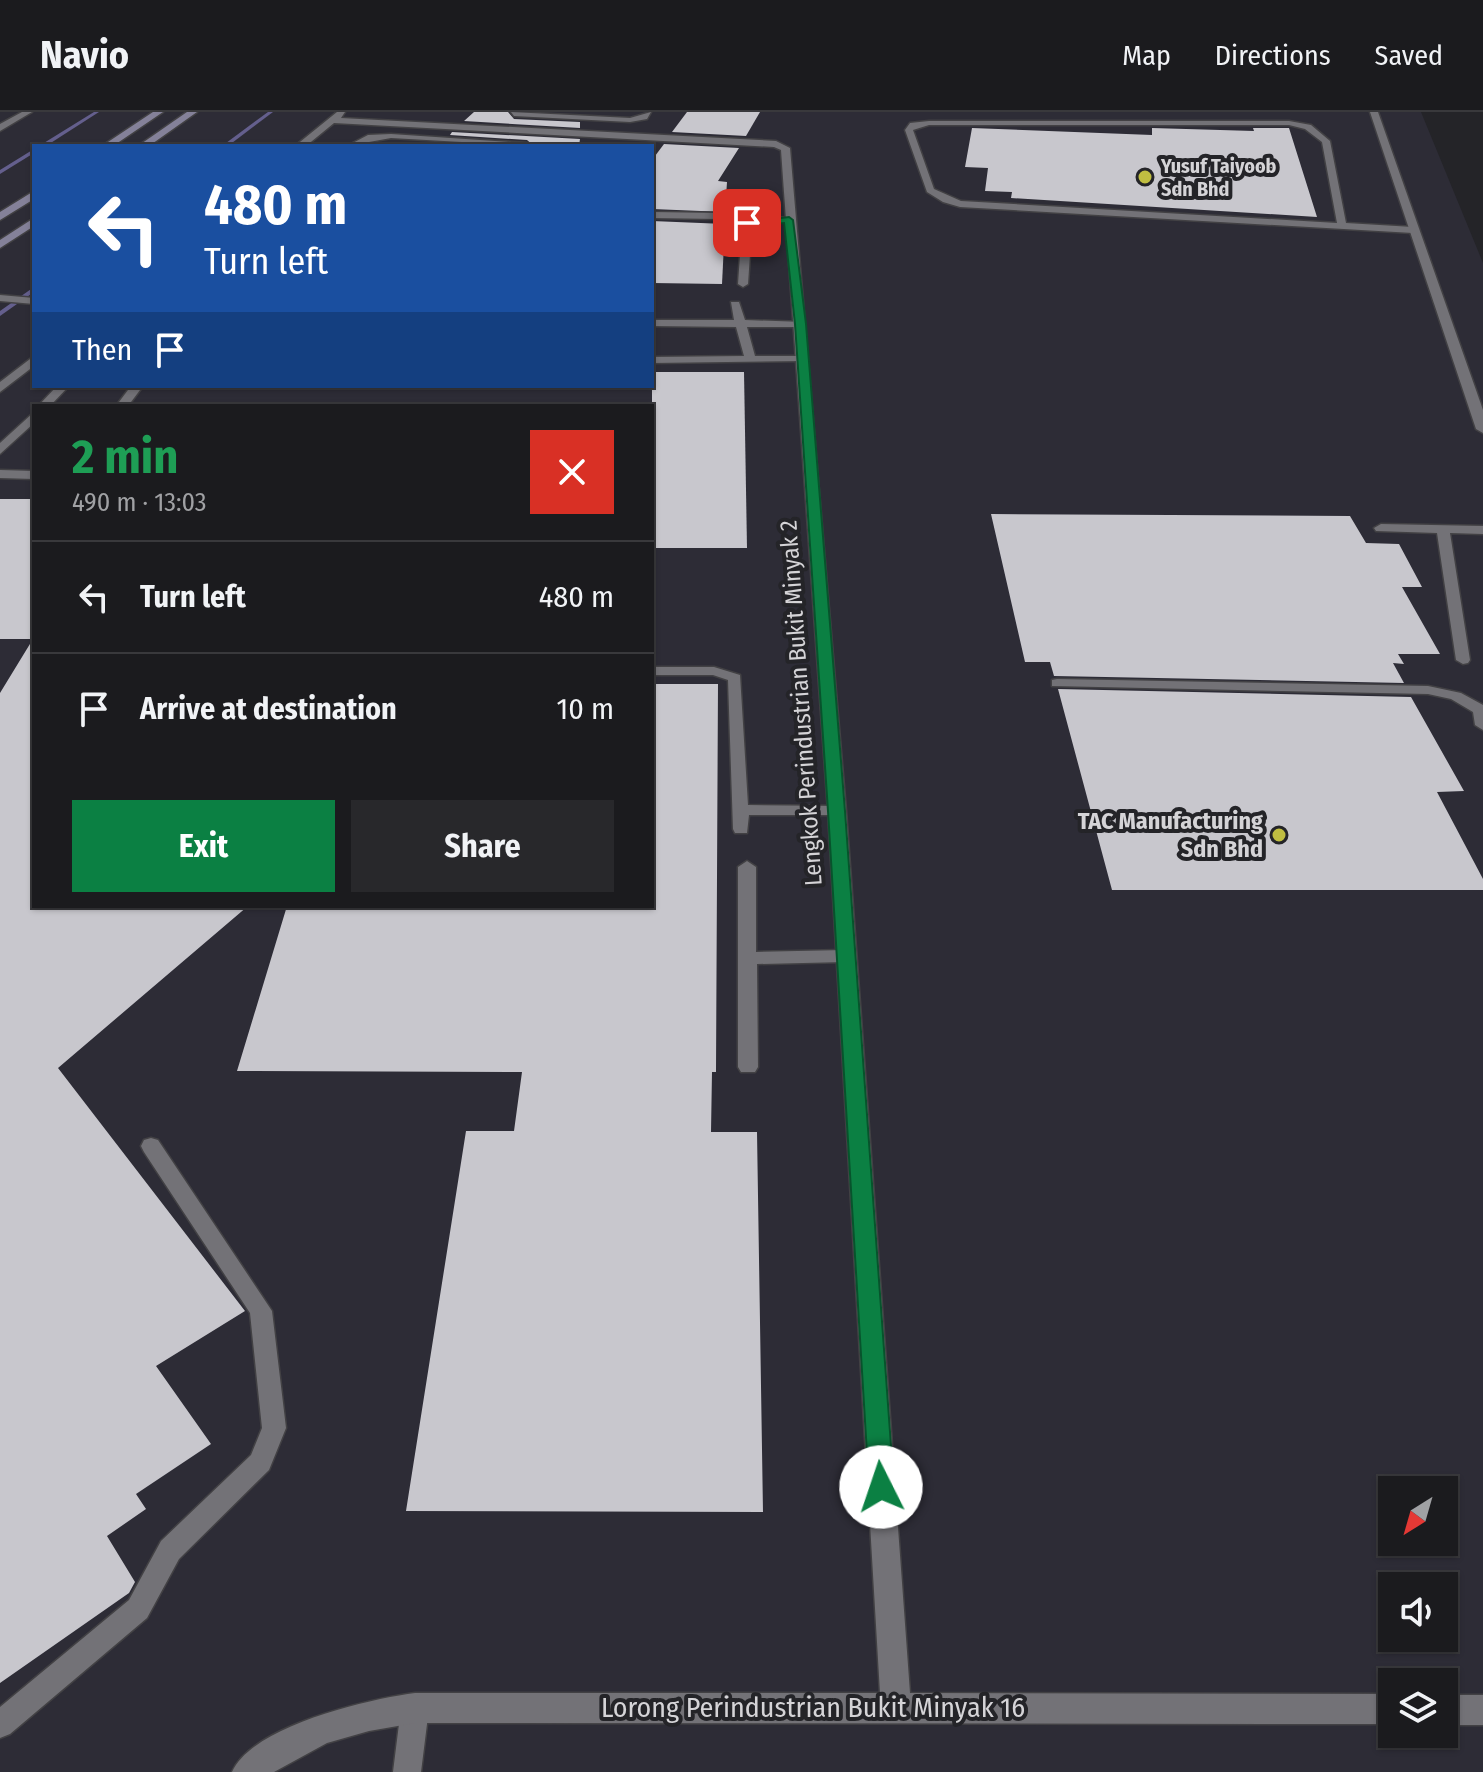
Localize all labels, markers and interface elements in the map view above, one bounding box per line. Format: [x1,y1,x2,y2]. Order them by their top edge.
text: Navio [40,32,129,78]
text: Map [1122,39,1171,72]
text: Directions [1215,39,1331,72]
text: Saved [1375,39,1443,72]
place label: Yusuf Taiyoob Sdn Bhd [1160,154,1277,201]
marker: Yusuf Taiyoob Sdn Bhd [1136,168,1154,186]
text: 480 m [204,172,347,239]
icon: left [72,176,176,280]
pin [713,189,781,257]
icon: arrive [725,201,769,245]
text: Turn left [204,240,328,284]
icon: arrive [148,328,192,372]
text: Then [72,332,132,368]
text: 2 min [72,428,178,486]
button: close [530,430,614,514]
text: 490 m · 13:03 [72,487,207,518]
street label: Lengkok Perindustrian Bukit Minyak 2 [774,519,828,887]
icon: left [72,575,116,619]
text: Turn left [140,579,246,615]
text: 480 m [539,579,614,615]
icon: arrive [72,687,116,731]
text: Arrive at destination [140,691,397,727]
text: 10 m [557,691,614,727]
button: Exit [72,800,335,892]
button: Share [351,800,614,892]
place label: TAC Manufacturing Sdn Bhd [1078,807,1263,863]
marker: TAC Manufacturing Sdn Bhd [1270,826,1288,844]
position arrow [839,1445,923,1529]
north arrow [1378,1476,1458,1556]
map controls [1378,1476,1458,1748]
button: sound [1378,1572,1458,1652]
button: layers [1378,1668,1458,1748]
street label: Lorong Perindustrian Bukit Minyak 16 [601,1691,1025,1724]

